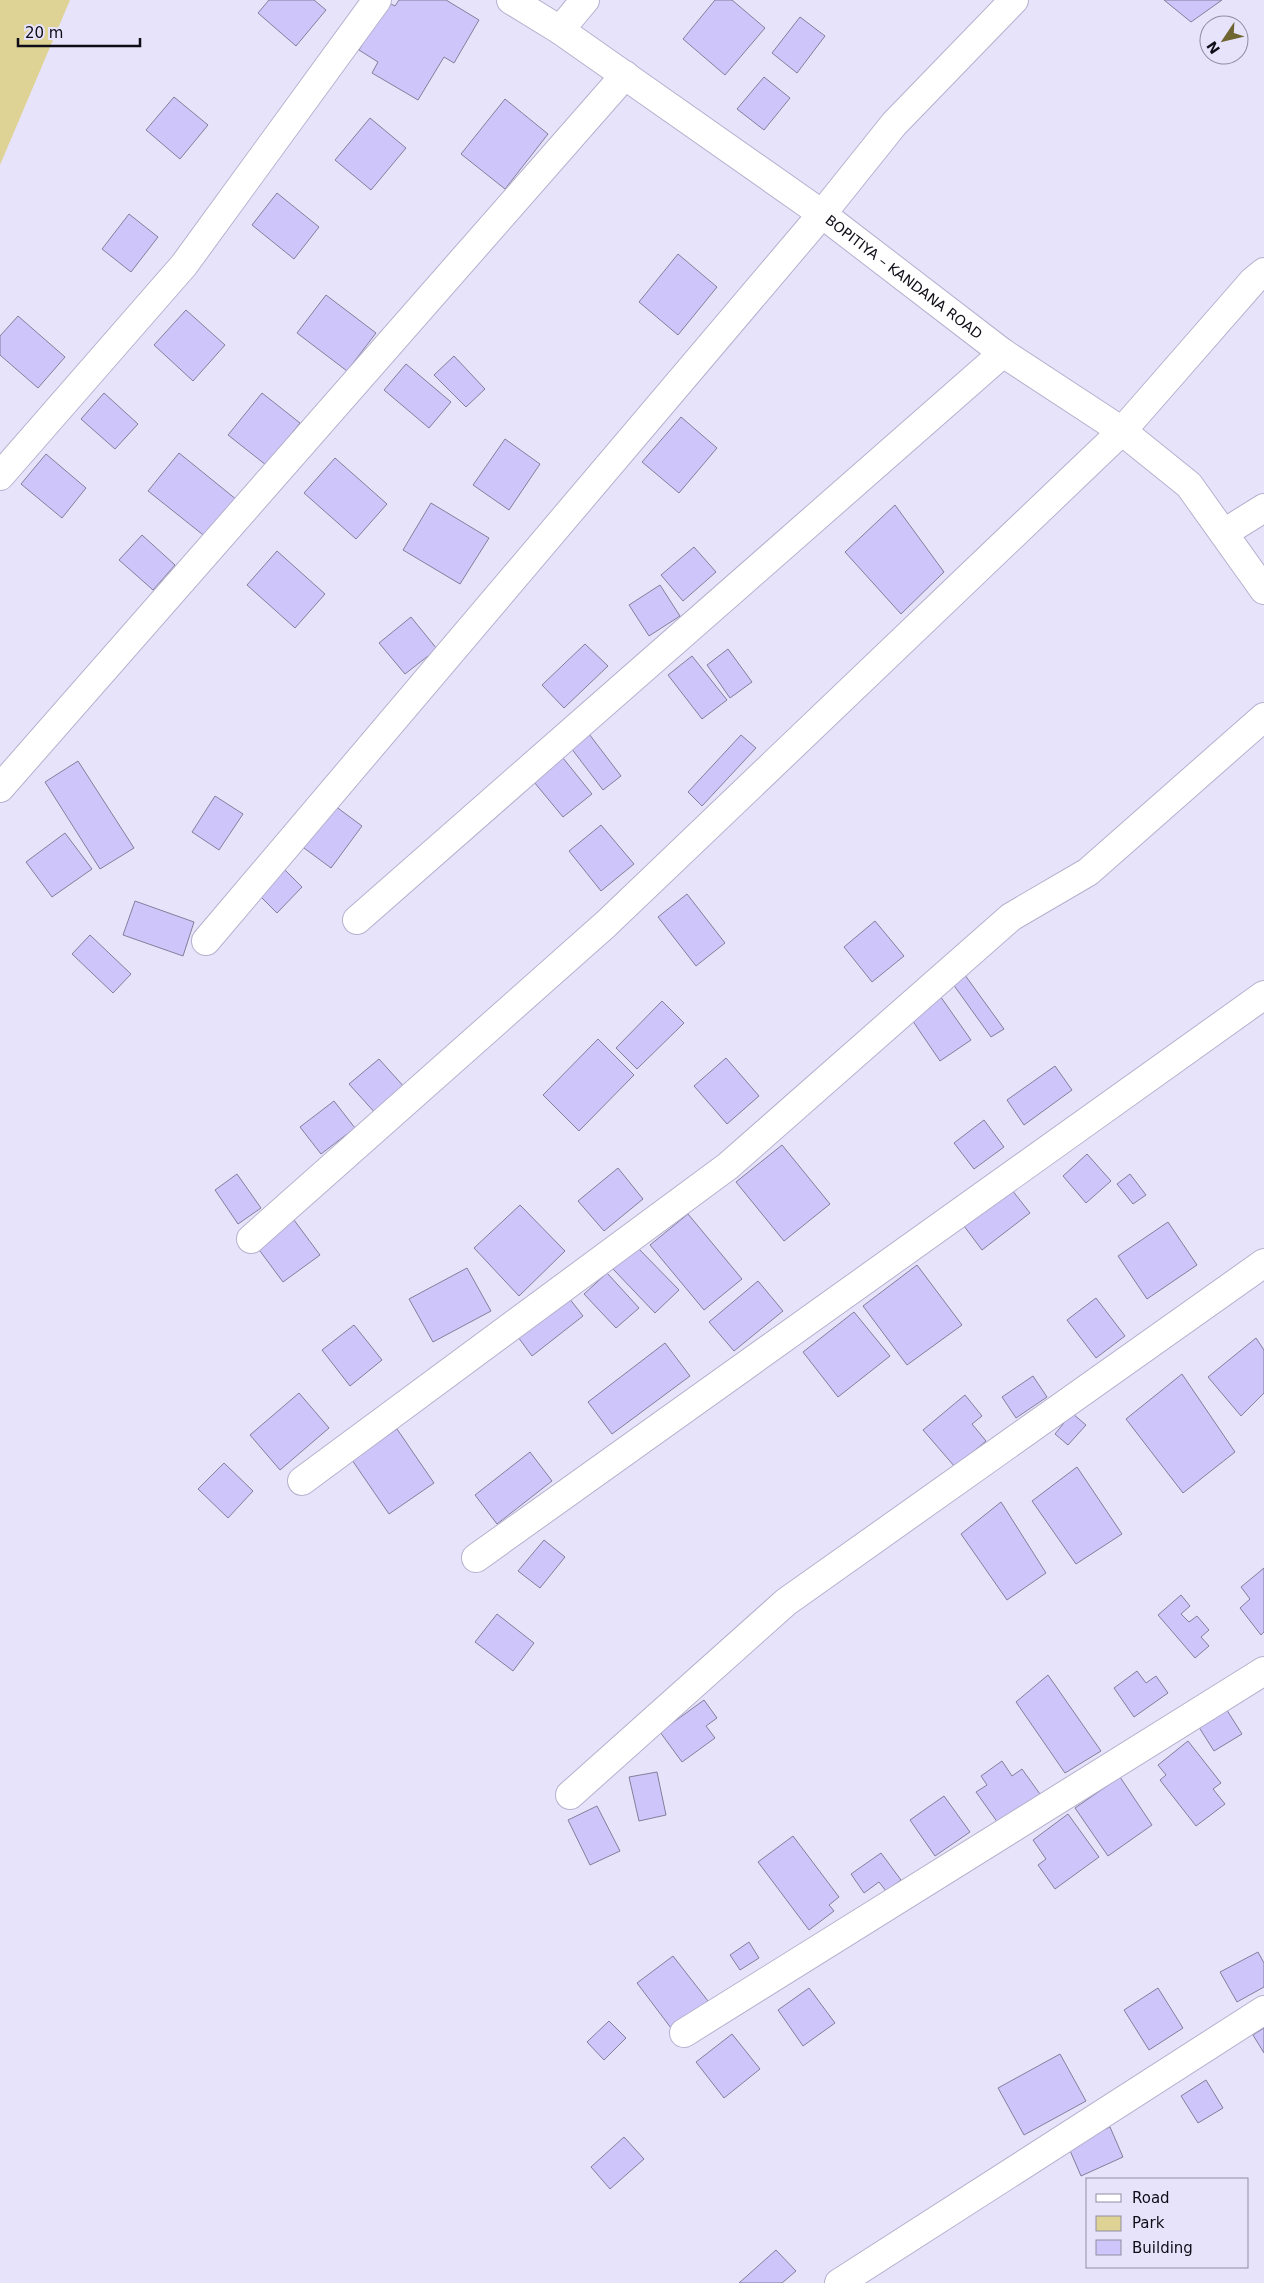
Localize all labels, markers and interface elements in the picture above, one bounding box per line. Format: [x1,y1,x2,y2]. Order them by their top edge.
scale bar [18,15,140,47]
north arrow [1199,15,1249,65]
text: 20 m [25,24,63,42]
text: N [1203,38,1223,57]
street label: BOPITIYA – KANDANA ROAD [823,212,985,342]
legend [1086,2178,1249,2268]
text: Road [1132,2189,1170,2207]
text: Park [1132,2214,1165,2232]
text: Building [1132,2239,1193,2257]

